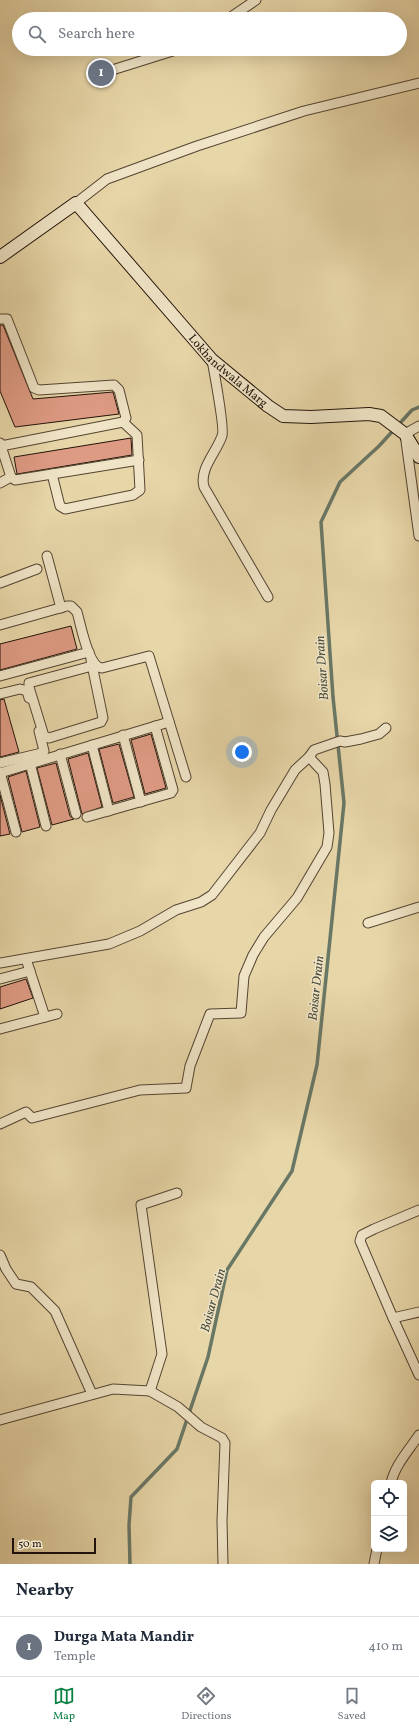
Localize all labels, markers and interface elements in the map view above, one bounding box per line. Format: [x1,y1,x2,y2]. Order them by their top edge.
search box [12,12,407,56]
icon: search [26,23,48,45]
text: Search here [58,24,135,45]
pin: 1 [88,58,114,88]
street label: Lokhandwala Marg [184,331,271,412]
water label: Boisar Drain [312,635,334,701]
your location [232,742,252,762]
water label: Boisar Drain [305,955,329,1022]
water label: Boisar Drain [197,1266,231,1334]
map controls [371,1480,407,1552]
button: locate [371,1480,407,1516]
button: layers [371,1516,407,1552]
scale bar [12,1536,96,1555]
text: 50 m [18,1537,42,1552]
text: Nearby [16,1579,74,1602]
text: Durga Mata Mandir [54,1627,194,1648]
text: 1 [26,1638,32,1656]
text: 410 m [368,1638,403,1656]
text: Temple [54,1648,96,1666]
tab: Map [53,1685,75,1724]
tab: Directions [181,1685,232,1724]
tab: Saved [338,1685,366,1724]

